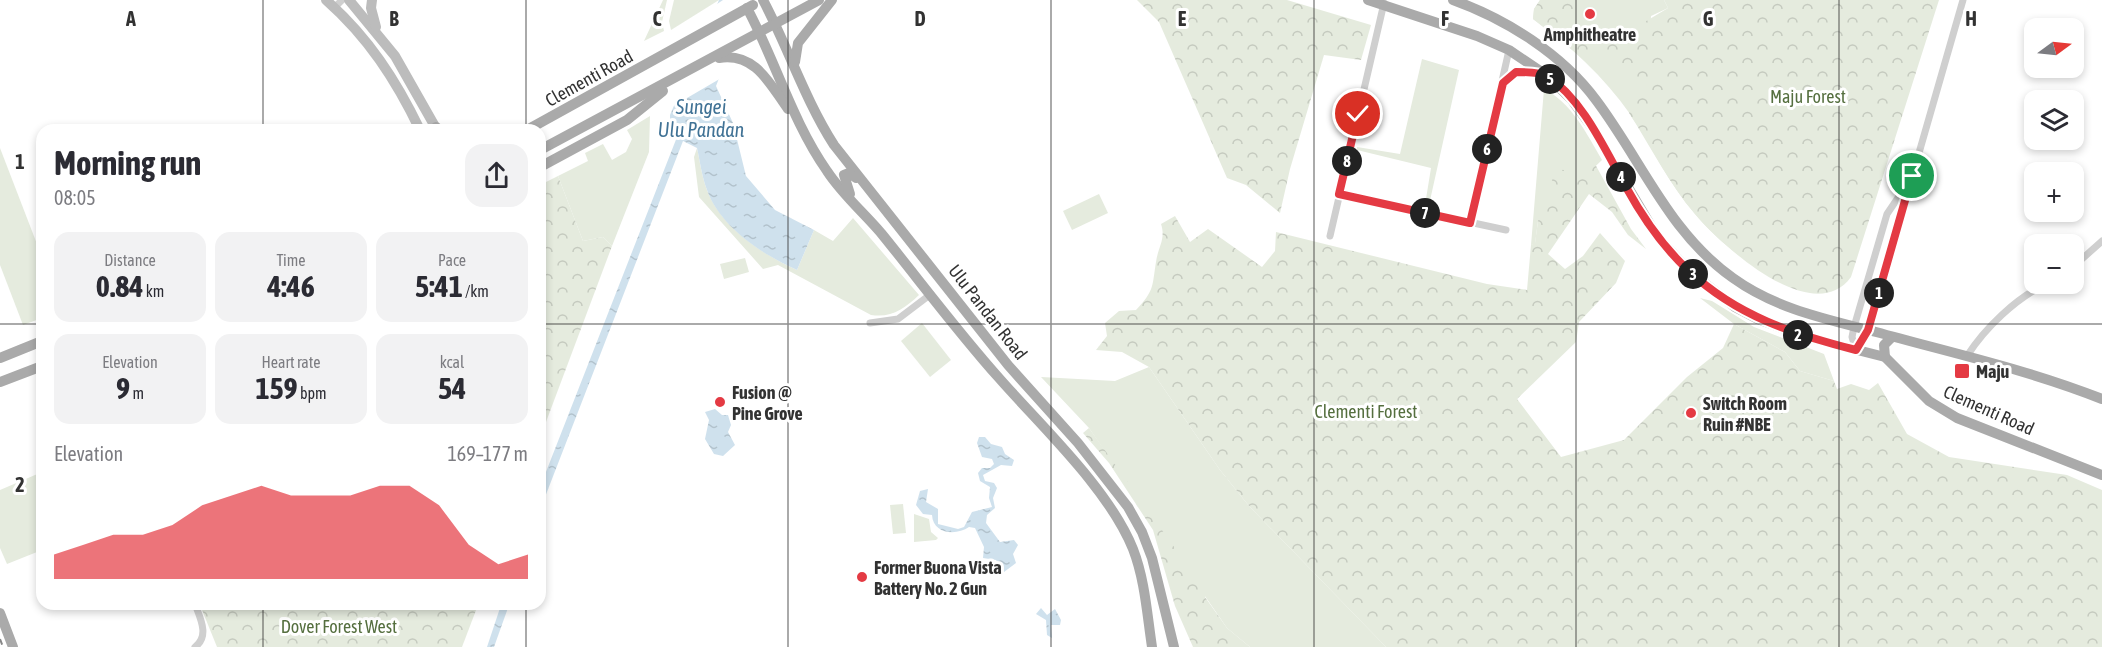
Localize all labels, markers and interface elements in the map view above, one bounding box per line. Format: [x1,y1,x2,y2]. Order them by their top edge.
text: A [125,7,136,30]
text: B [389,7,399,30]
text: C [653,7,662,30]
text: D [914,7,926,30]
text: E [1178,7,1187,30]
text: F [1441,7,1449,30]
marker: Amphitheatre [1583,7,1597,21]
text: G [1703,7,1714,30]
text: H [1965,7,1977,30]
north arrow [2024,18,2084,78]
map controls [2024,18,2084,294]
place label: Amphitheatre [1543,24,1636,45]
street label: Clementi Road [542,45,636,111]
pin: 5 [1535,64,1565,94]
text: 5 [1546,70,1554,88]
park label: Maju Forest [1770,86,1846,107]
pin [1332,88,1383,139]
button: layers [2024,90,2084,150]
water label: Sungei Ulu Pandan [658,95,745,141]
icon: check [1341,97,1374,130]
pin: 6 [1472,134,1502,164]
text: 6 [1483,140,1491,158]
text: Morning run [54,144,201,182]
button: share [465,144,528,207]
pin: 8 [1332,146,1362,176]
text: 1 [15,150,25,173]
pin [1886,150,1937,201]
text: 8 [1343,152,1351,170]
icon: arrive [1895,159,1928,192]
pin: 4 [1606,162,1636,192]
button: + [2024,162,2084,222]
text: 4 [1617,168,1625,186]
text: 08:05 [54,186,96,209]
pin: 7 [1410,198,1440,228]
text: 7 [1421,204,1429,222]
button: − [2024,234,2084,294]
text: Distance [104,251,156,269]
text: Time [276,251,306,269]
text: Pace [438,251,466,269]
pin: 3 [1678,259,1708,289]
street label: Ulu Pandan Road [944,260,1032,364]
text: 3 [1689,265,1697,283]
text: 0.84 [96,269,143,303]
text: 4:46 [267,269,315,303]
text: 5:41 [415,269,463,303]
pin: 1 [1864,278,1894,308]
text: km [143,282,164,300]
text: /km [463,282,489,300]
text: 1 [1875,284,1883,302]
pin: 2 [1783,320,1813,350]
text: 2 [1794,326,1802,344]
text: Elevation [102,353,158,371]
text: Heart rate [262,353,320,371]
text: kcal [440,353,464,371]
place label: Maju [1976,361,2010,382]
marker: Maju [1953,362,1971,380]
text: 9 [116,371,130,405]
text: 159 [255,371,298,405]
text: 54 [438,371,466,405]
street label: Clementi Road [1940,381,2038,439]
place label: Fusion @ Pine Grove [732,382,803,424]
text: m [130,384,144,402]
text: bpm [298,384,327,402]
place label: Switch Room Ruin #NBE [1703,393,1787,435]
marker: Fusion @ Pine Grove [713,395,727,409]
park label: Clementi Forest [1315,401,1417,422]
marker: Switch Room Ruin #NBE [1684,406,1698,420]
text: Elevation [54,442,123,465]
text: 169–177 m [447,442,528,465]
text: 2 [15,473,25,496]
place label: Former Buona Vista Battery No. 2 Gun [874,557,1002,599]
marker: Former Buona Vista Battery No. 2 Gun [855,570,869,584]
park label: Dover Forest West [281,616,397,637]

